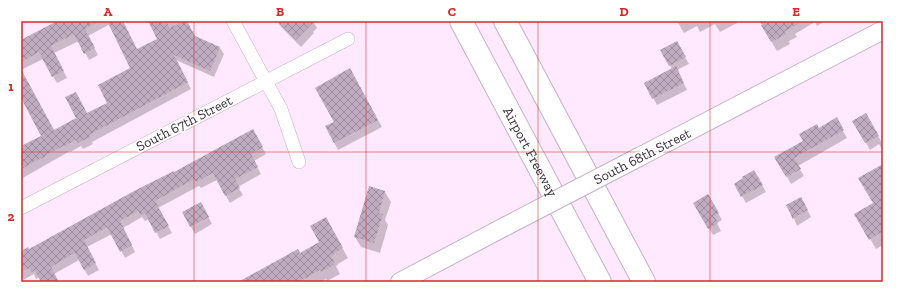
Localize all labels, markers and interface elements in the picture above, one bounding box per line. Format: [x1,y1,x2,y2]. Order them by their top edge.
text: A [104,4,113,19]
text: B [276,4,284,19]
text: C [448,4,456,19]
text: D [619,4,629,19]
text: E [792,4,800,19]
text: 1 [8,79,14,94]
street label: South 67th Street [133,92,236,155]
street label: Airport Freeway [499,104,561,200]
street label: South 68th Street [591,124,694,188]
text: 2 [8,209,15,224]

